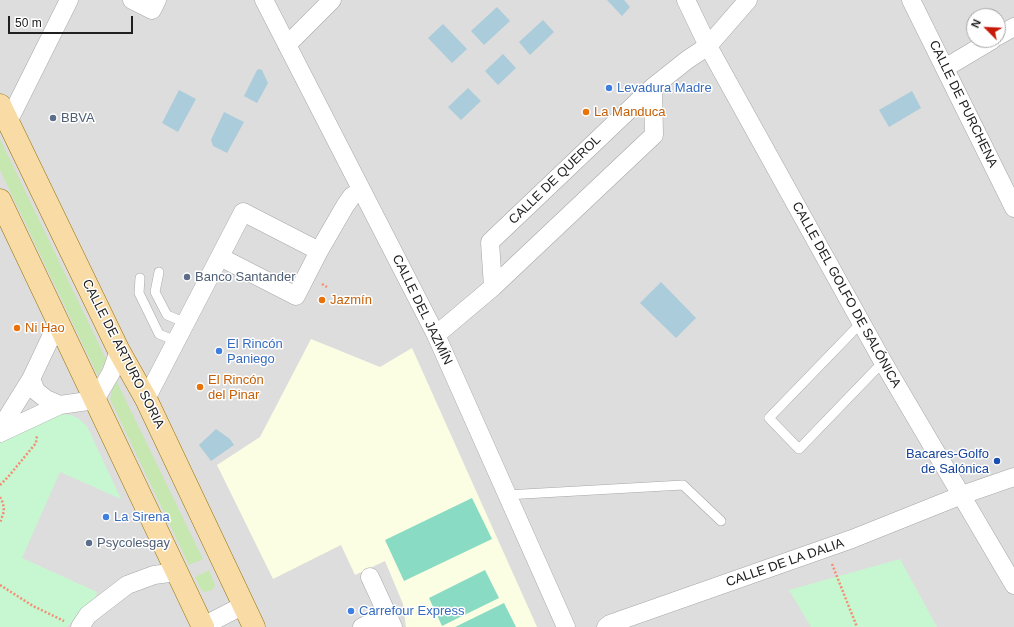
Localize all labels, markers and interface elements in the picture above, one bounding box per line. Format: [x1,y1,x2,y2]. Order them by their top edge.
scale bar [10,8,135,34]
north arrow [966,8,1006,48]
text: 50 m [15,16,42,30]
text: N [969,17,983,30]
street label: CALLE DE PURCHENA [925,38,1001,170]
place label: Levadura Madre [617,80,712,96]
marker: Levadura Madre [604,83,614,93]
place label: La Manduca [594,104,666,120]
marker: La Manduca [581,107,591,117]
place label: BBVA [61,110,95,126]
marker: BBVA [48,113,58,123]
street label: CALLE DE QUEROL [506,132,604,228]
street label: CALLE DEL GOLFO DE SALÓNICA [788,199,904,391]
street label: CALLE DEL JAZMÍN [389,252,455,368]
place label: Banco Santander [195,269,295,285]
marker: Banco Santander [182,272,192,282]
street label: CALLE DE ARTURO SORIA [79,277,167,431]
place label: Jazmín [330,292,372,308]
marker: Jazmín [317,295,327,305]
place label: Ni Hao [25,320,65,336]
marker: Ni Hao [12,323,22,333]
place label: El Rincón Paniego [227,336,283,367]
marker: El Rincón Paniego [214,346,224,356]
place label: El Rincón del Pinar [208,372,264,403]
marker: El Rincón del Pinar [195,382,205,392]
place label: Bacares-Golfo de Salónica [906,446,989,477]
marker: Bacares-Golfo de Salónica [992,456,1002,466]
place label: La Sirena [114,509,170,525]
marker: La Sirena [101,512,111,522]
place label: Psycolesgay [97,535,170,551]
street label: CALLE DE LA DALIA [724,536,846,590]
marker: Psycolesgay [84,538,94,548]
place label: Carrefour Express [359,603,464,619]
marker: Carrefour Express [346,606,356,616]

